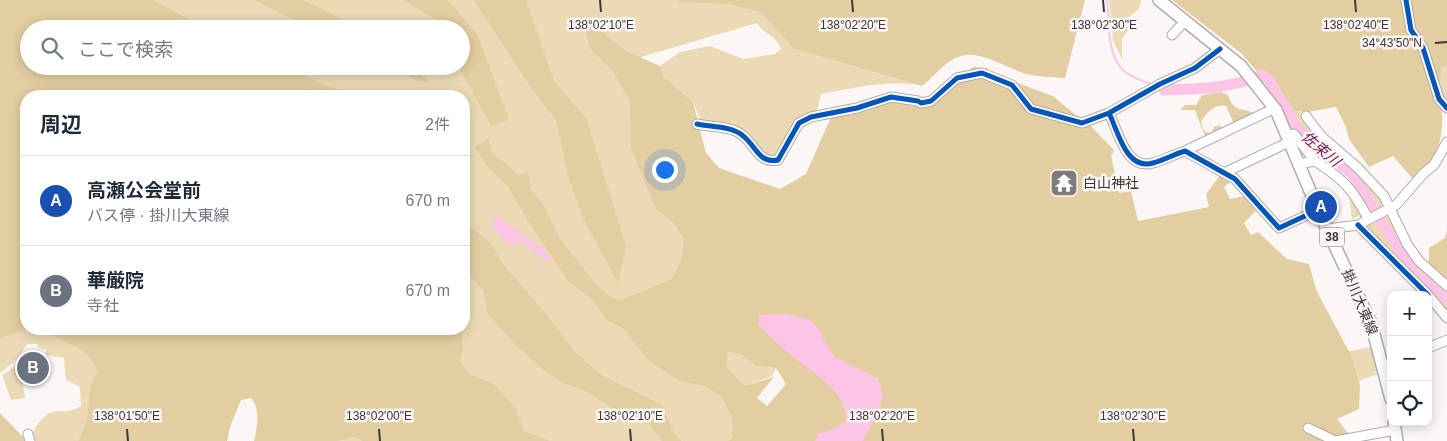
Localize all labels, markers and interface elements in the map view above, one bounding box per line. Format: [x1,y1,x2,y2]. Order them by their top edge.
text: 138°02'10"E [568,18,634,32]
text: 138°02'20"E [820,18,886,32]
text: 138°02'30"E [1071,18,1137,32]
text: 138°02'40"E [1323,18,1389,32]
search box [20,20,470,75]
icon: search [38,34,66,62]
text: 34°43'50"N [1362,36,1422,50]
text: ここで検索 [78,39,173,60]
text: 周辺 [40,113,82,136]
text: 2件 [425,116,450,133]
water label: 佐束川 [1299,128,1346,171]
your location [652,157,678,183]
temple icon: 白山神社 [1049,168,1079,198]
place label: 白山神社 [1083,175,1139,191]
text: 高瀬公会堂前 [87,180,201,201]
pin: A [1305,188,1337,226]
text: A [50,192,62,209]
text: 670 m [406,192,450,209]
text: バス停 · 掛川大東線 [87,207,229,224]
road number: 38 [1320,228,1344,246]
street label: 掛川大東線 [1339,267,1381,337]
text: 華厳院 [87,270,144,291]
text: B [50,282,62,299]
text: 670 m [406,282,450,299]
map controls [1387,291,1432,426]
button: + [1387,291,1432,336]
text: 寺社 [87,297,119,314]
button: − [1387,336,1432,381]
pin: B [17,349,49,387]
button: locate [1387,381,1432,426]
text: 138°01'50"E [94,409,160,423]
text: 138°02'00"E [346,409,412,423]
text: 138°02'10"E [597,409,663,423]
text: 138°02'20"E [849,409,915,423]
text: 138°02'30"E [1100,409,1166,423]

